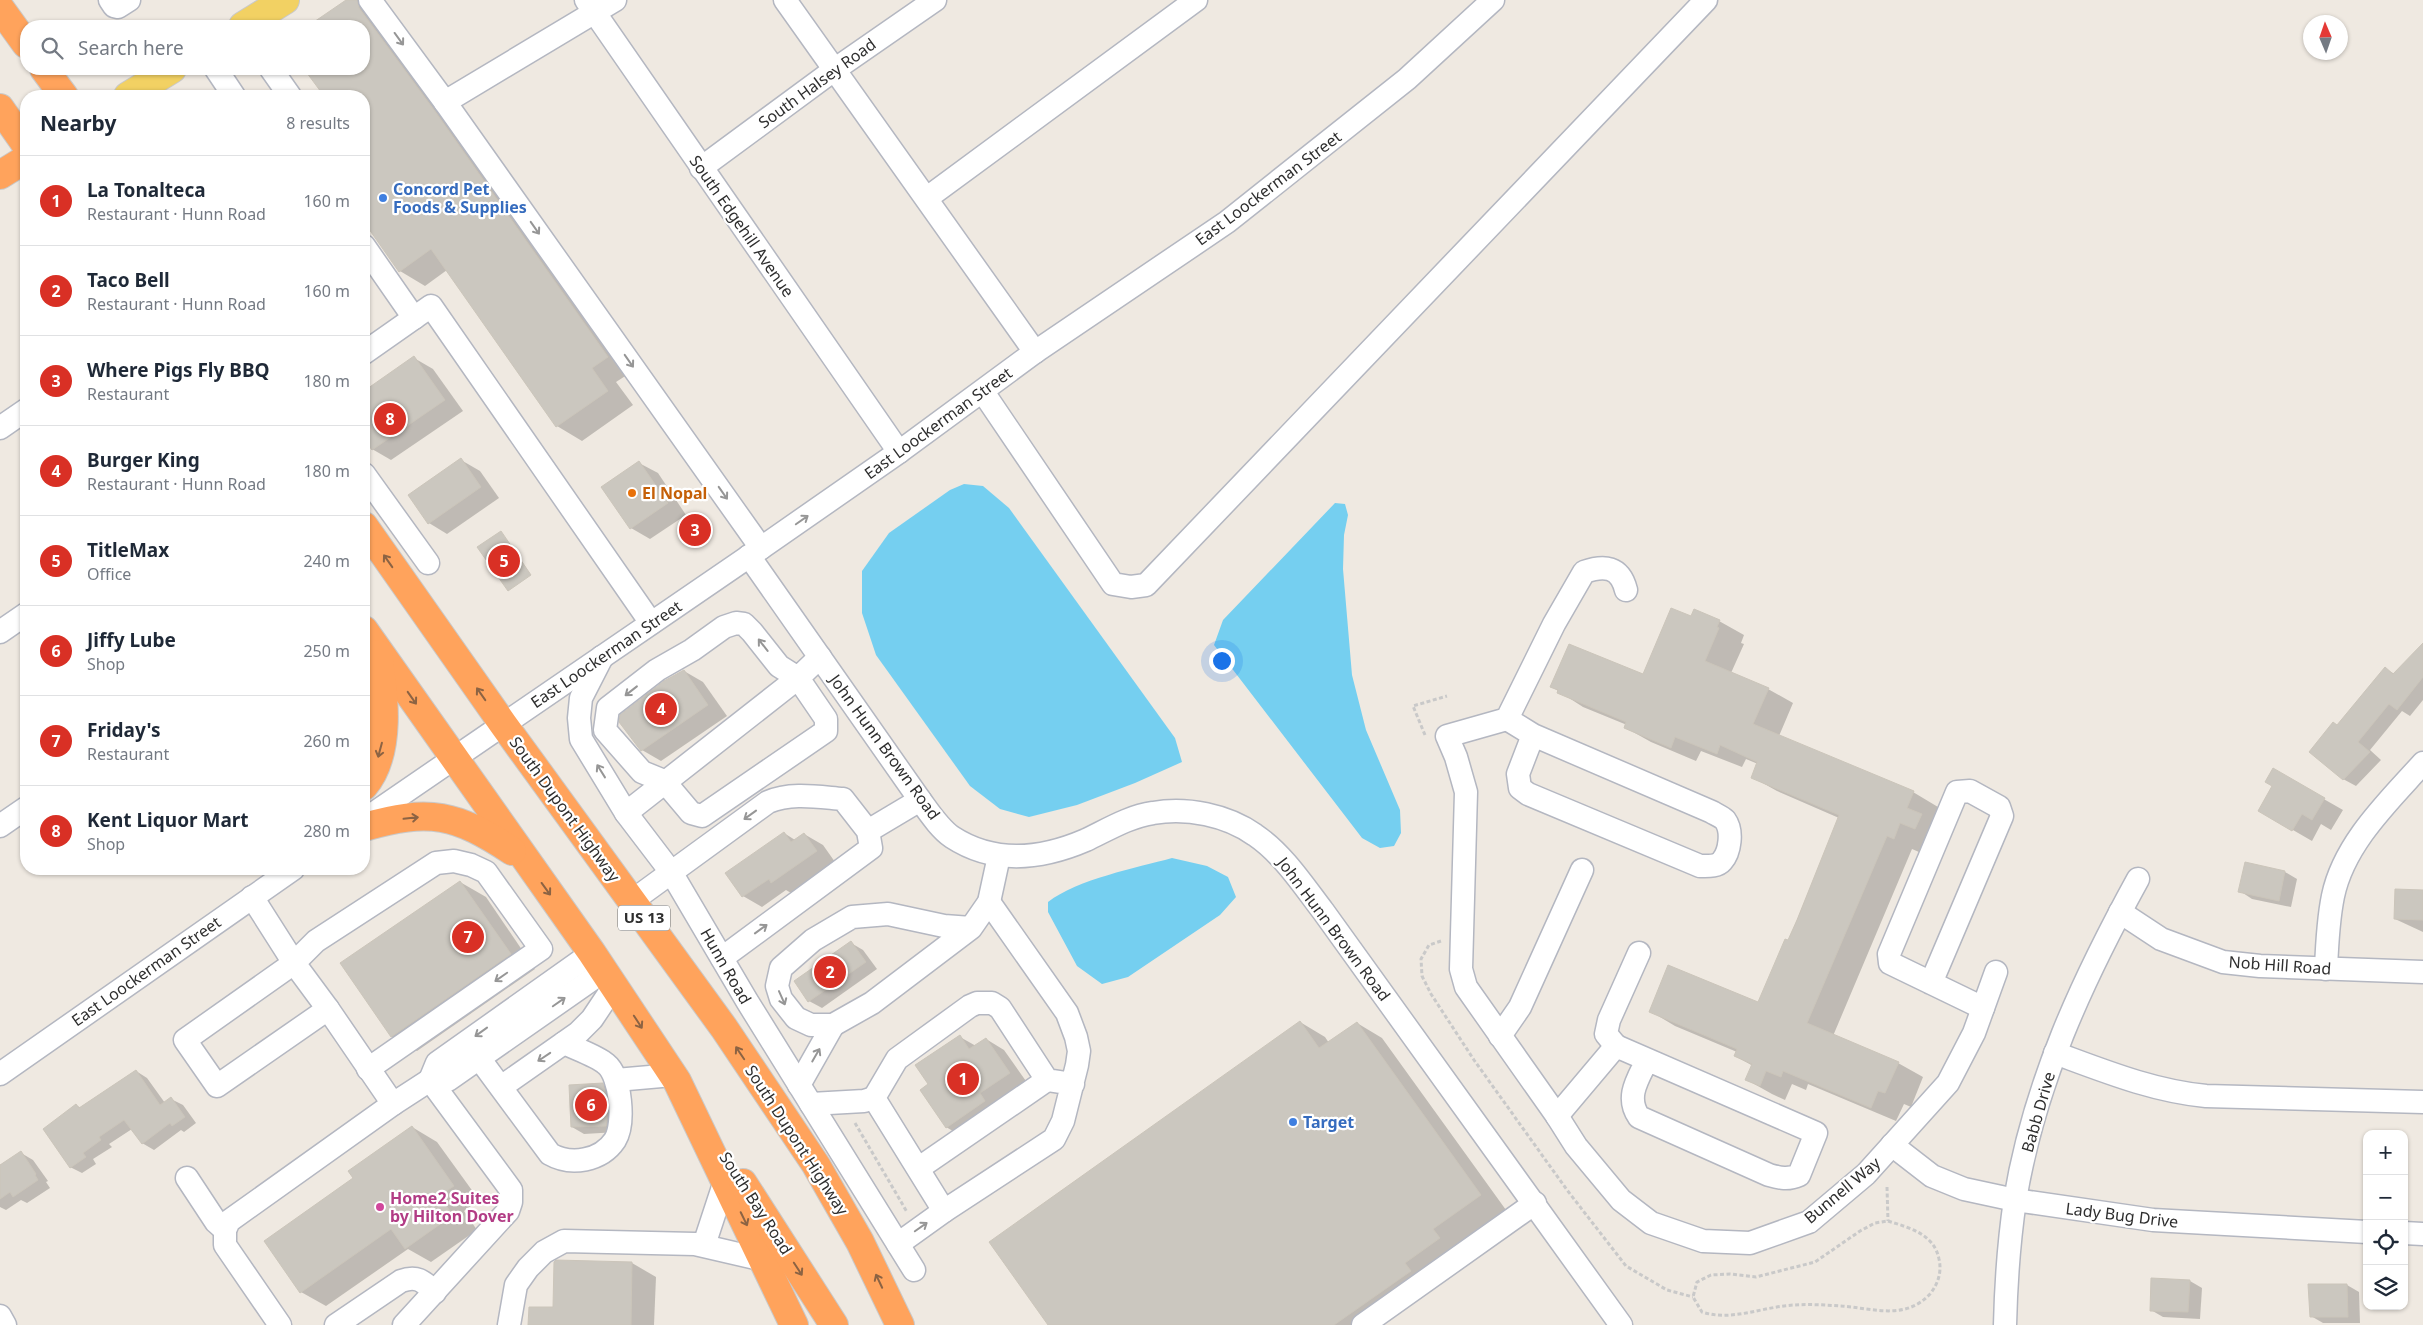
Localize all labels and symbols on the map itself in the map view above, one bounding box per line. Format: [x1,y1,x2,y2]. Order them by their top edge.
north arrow [2303,15,2348,60]
one-way arrow [394,32,404,46]
street label: South Halsey Road [754,33,880,133]
street label: East Loockerman Street [1190,126,1346,250]
street label: South Edgehill Avenue [685,151,799,301]
place label: Concord Pet Foods & Supplies [393,178,527,218]
marker: Concord Pet Foods & Supplies [377,192,389,204]
one-way arrow [530,221,540,235]
one-way arrow [624,354,634,368]
street label: East Loockerman Street [860,362,1017,484]
pin: 8 [374,400,406,438]
place label: El Nopal [642,482,707,504]
one-way arrow [718,486,728,500]
marker: El Nopal [626,487,638,499]
pin: 3 [679,511,711,549]
one-way arrow [794,515,808,525]
pin: 5 [488,542,520,580]
one-way arrow [383,554,393,568]
street label: East Loockerman Street [526,595,686,713]
one-way arrow [757,639,768,652]
your location [1209,648,1235,674]
street label: John Hunn Brown Road [824,668,945,824]
one-way arrow [624,685,637,696]
one-way arrow [476,687,486,701]
pin: 4 [645,690,677,728]
one-way arrow [407,691,417,705]
street label: South Dupont Highway [505,732,626,887]
one-way arrow [374,742,384,758]
one-way arrow [595,765,605,779]
one-way arrow [744,810,757,821]
one-way arrow [403,813,419,823]
street label: John Hunn Brown Road [1271,851,1395,1005]
one-way arrow [540,882,551,895]
road number: US 13 [618,906,670,930]
street label: East Loockerman Street [67,911,225,1031]
pin: 7 [452,918,484,956]
street label: Hunn Road [695,924,757,1008]
one-way arrow [754,924,768,934]
street label: Nob Hill Road [2228,950,2332,980]
pin: 2 [814,953,846,991]
one-way arrow [494,972,508,982]
one-way arrow [777,990,787,1005]
one-way arrow [552,997,566,1007]
one-way arrow [633,1015,643,1029]
one-way arrow [474,1027,488,1037]
one-way arrow [735,1046,745,1060]
one-way arrow [812,1048,821,1063]
one-way arrow [537,1052,551,1062]
pin: 1 [947,1060,979,1098]
street label: South Dupont Highway [740,1061,854,1220]
street label: Babb Drive [2016,1069,2060,1155]
pin: 6 [575,1086,607,1124]
place label: Target [1303,1111,1354,1133]
marker: Target [1287,1116,1299,1128]
street label: South Bay Road [715,1147,797,1259]
street label: Bunnell Way [1799,1151,1885,1228]
place label: Home2 Suites by Hilton Dover [390,1187,514,1227]
street label: Lady Bug Drive [2064,1197,2180,1233]
marker: Home2 Suites by Hilton Dover [374,1201,386,1213]
one-way arrow [739,1212,749,1227]
one-way arrow [914,1222,928,1232]
one-way arrow [793,1262,803,1276]
one-way arrow [874,1274,883,1289]

